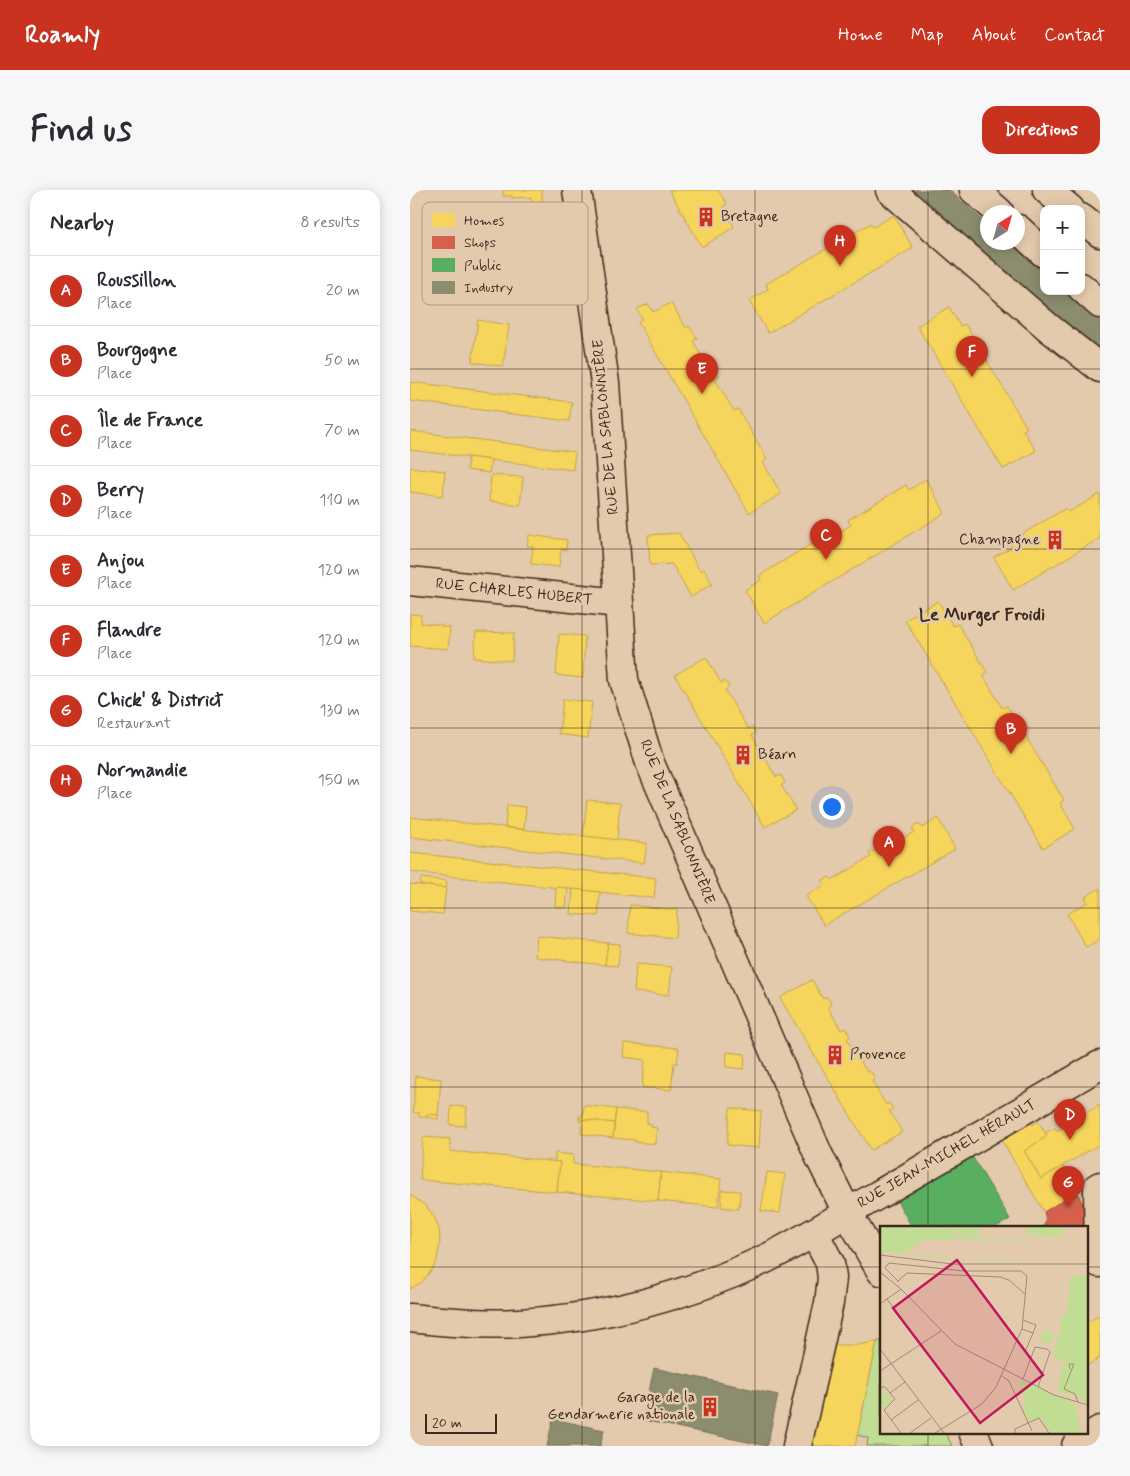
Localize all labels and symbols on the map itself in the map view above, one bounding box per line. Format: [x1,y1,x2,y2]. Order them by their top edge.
legend [422,202,588,305]
north arrow [980,205,1025,250]
building icon: Bretagne [695,206,717,228]
place label: Bretagne [721,207,779,227]
text: Homes [464,212,505,230]
pin: H [824,225,856,266]
text: Shops [464,234,496,252]
text: Public [464,257,501,275]
text: Industry [464,279,513,297]
pin: F [956,336,988,377]
street label: RUE DE LA SABLONNIÈRE [588,338,624,516]
pin: E [686,353,718,394]
pin: C [810,519,842,560]
building icon: Champagne [1044,529,1066,551]
place label: Champagne [959,530,1040,551]
street label: RUE CHARLES HUBERT [435,574,594,610]
district label: Le Murger Froidi [919,603,1045,627]
pin: B [995,713,1027,754]
street label: RUE DE LA SABLONNIÈRE [635,737,719,908]
building icon: Béarn [732,744,754,766]
place label: Béarn [758,745,796,765]
your location [819,794,845,820]
pin: A [873,826,905,867]
building icon: Provence [824,1044,846,1066]
place label: Provence [850,1045,906,1065]
street label: RUE JEAN-MICHEL HÉRAULT [854,1094,1040,1213]
pin: D [1054,1099,1086,1140]
pin: G [1052,1166,1084,1207]
inset map [880,1226,1088,1434]
place label: Garage de la Gendarmerie nationale [548,1388,695,1425]
building icon: Garage de la Gendarmerie nationale [699,1396,721,1418]
scale bar [425,1411,498,1434]

